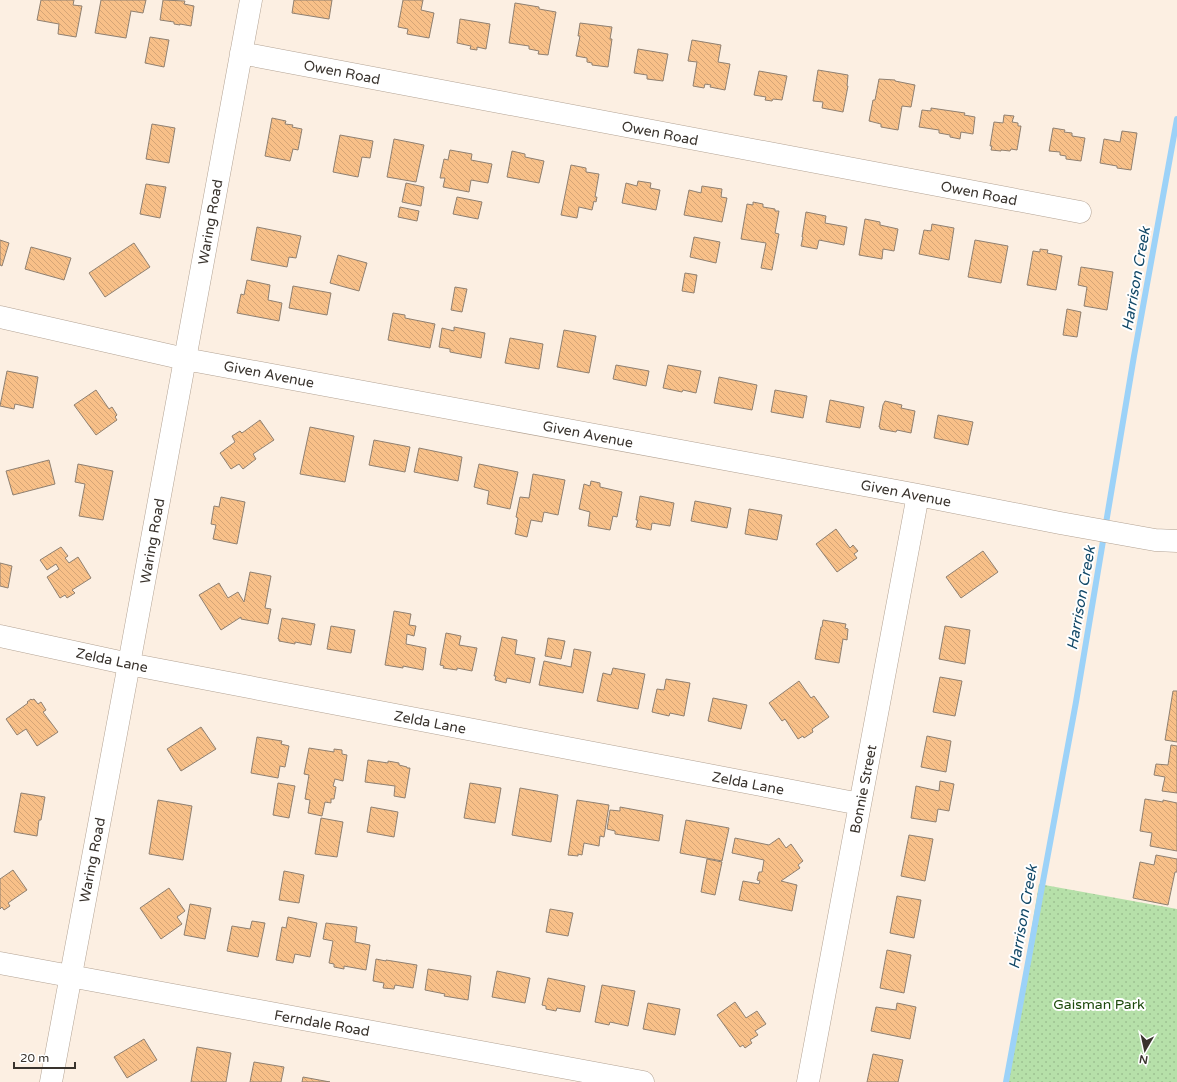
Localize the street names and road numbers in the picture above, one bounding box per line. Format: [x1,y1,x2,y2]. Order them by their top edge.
street label: Owen Road [302,57,382,88]
street label: Owen Road [620,118,700,149]
street label: Waring Road [195,178,226,266]
street label: Owen Road [939,178,1019,209]
street label: Given Avenue [222,357,316,392]
street label: Given Avenue [541,417,635,452]
street label: Given Avenue [859,476,953,511]
street label: Waring Road [137,497,168,585]
street label: Zelda Lane [74,645,149,676]
street label: Zelda Lane [392,707,467,738]
street label: Bonnie Street [847,743,881,835]
street label: Zelda Lane [710,768,785,799]
street label: Waring Road [76,816,109,904]
street label: Ferndale Road [273,1007,371,1040]

